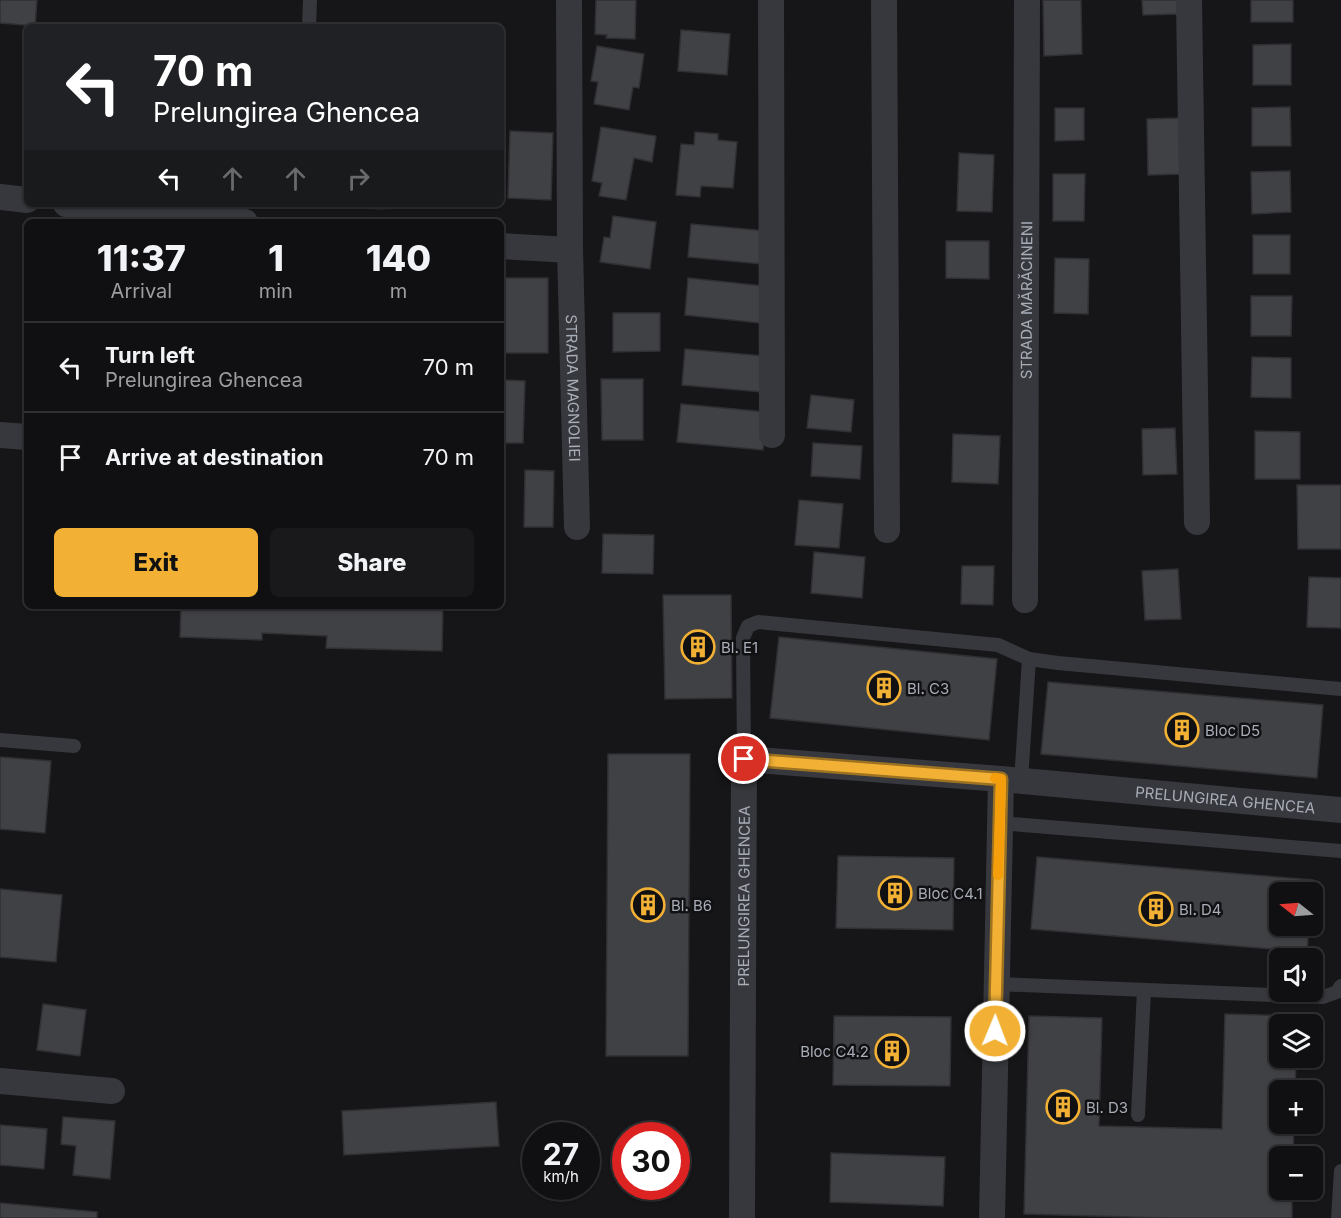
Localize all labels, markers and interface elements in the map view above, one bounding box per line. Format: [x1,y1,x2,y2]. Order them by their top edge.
text: 70 m [153,45,253,96]
icon: left [54,48,132,126]
text: Prelungirea Ghencea [153,96,420,129]
icon: left [153,162,186,195]
icon: ahead [216,162,249,195]
icon: ahead [279,162,312,195]
icon: right [342,162,375,195]
street label: STRADA MĂRĂCINENI [1016,221,1036,379]
text: 11:37 [97,236,186,280]
text: 1 [268,236,284,280]
text: 140 [366,236,431,280]
text: Arrival [111,279,172,303]
text: min [259,279,293,303]
text: m [390,279,407,303]
street label: STRADA MAGNOLIEI [562,314,585,462]
text: Turn left [105,342,195,368]
icon: left [54,351,87,384]
text: 70 m [423,354,474,380]
text: Prelungirea Ghencea [105,368,303,392]
icon: arrive [54,441,87,474]
text: Arrive at destination [105,444,324,470]
text: 70 m [423,444,474,470]
button: Exit [54,528,258,597]
button: Share [270,528,474,597]
building icon: Bl. E1 [680,629,716,665]
place label: Bl. E1 [721,638,758,657]
building icon: Bl. C3 [866,670,902,706]
place label: Bl. C3 [907,679,949,698]
building icon: Bloc D5 [1164,712,1200,748]
place label: Bloc D5 [1205,721,1260,740]
pin [718,733,769,784]
icon: arrive [727,742,760,775]
street label: PRELUNGIREA GHENCEA [1134,782,1316,817]
street label: PRELUNGIREA GHENCEA [734,806,753,986]
building icon: Bloc C4.1 [877,875,913,911]
north arrow [1269,882,1323,936]
map controls [1269,882,1323,1200]
place label: Bloc C4.1 [918,884,983,903]
building icon: Bl. B6 [630,887,666,923]
building icon: Bl. D4 [1138,891,1174,927]
place label: Bl. B6 [671,896,712,915]
place label: Bl. D4 [1179,900,1222,919]
button: sound [1269,948,1323,1002]
position arrow [963,999,1027,1063]
button: layers [1269,1014,1323,1068]
building icon: Bloc C4.2 [874,1033,910,1069]
place label: Bloc C4.2 [800,1042,869,1061]
button: + [1269,1080,1323,1134]
building icon: Bl. D3 [1045,1089,1081,1125]
place label: Bl. D3 [1086,1098,1128,1117]
speed limit sign: 30 [612,1122,690,1200]
text: 27 [543,1136,579,1172]
button: − [1269,1146,1323,1200]
text: km/h [543,1167,579,1186]

